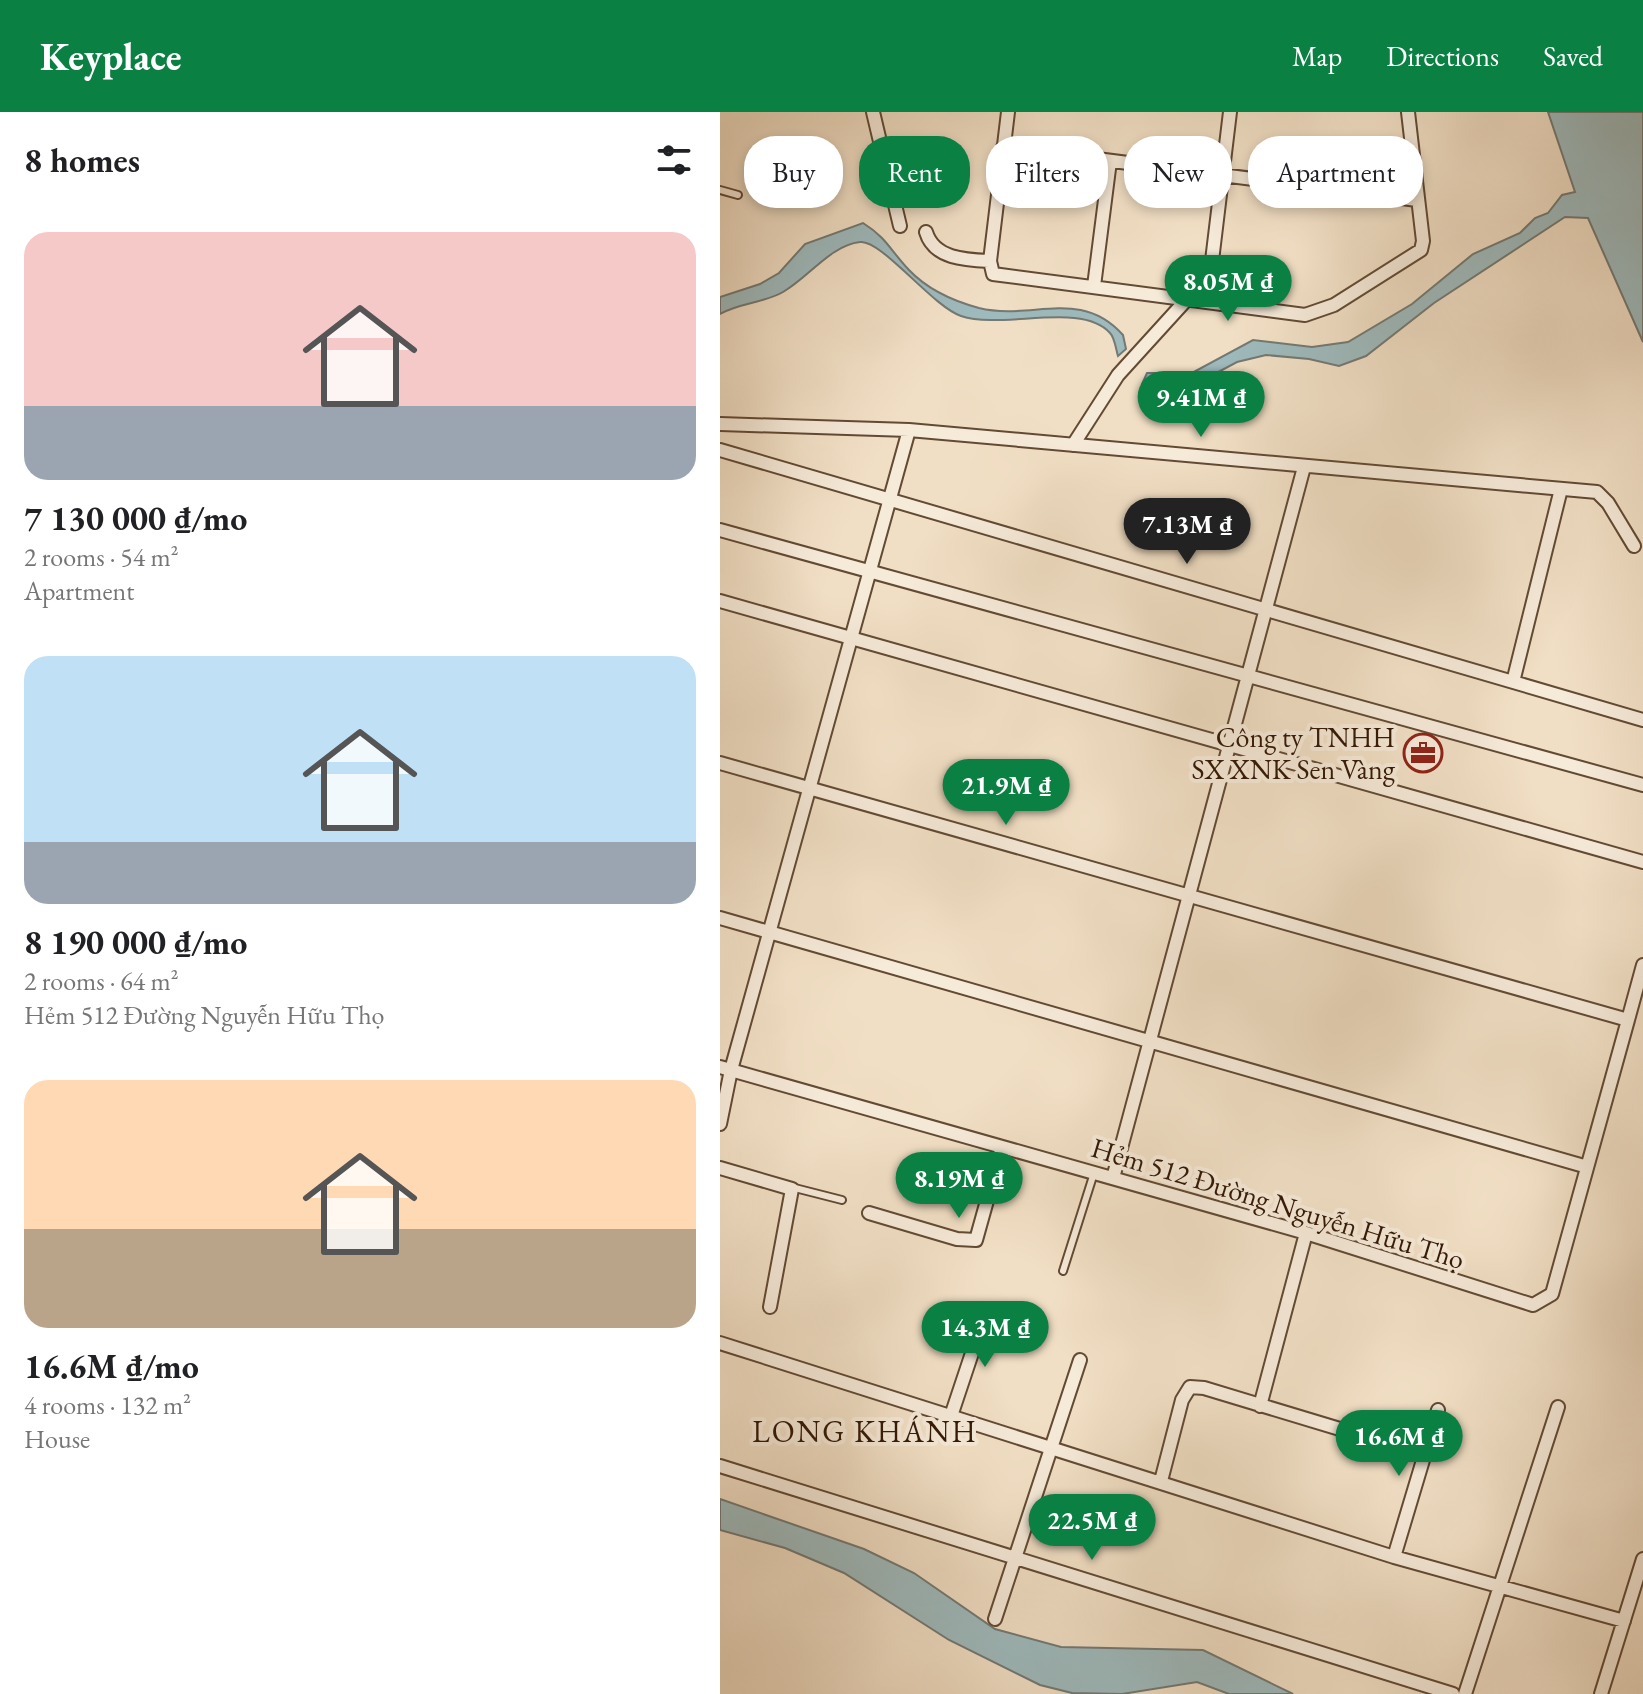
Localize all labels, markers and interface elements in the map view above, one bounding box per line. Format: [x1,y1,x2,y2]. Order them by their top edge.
text: Keyplace [40,32,182,81]
text: Map [1292,38,1342,74]
text: Directions [1386,38,1499,74]
text: Saved [1543,38,1603,74]
chip: Buy [744,136,843,208]
chip: Rent [859,136,970,208]
chip: Filters [986,136,1108,208]
chip: New [1124,136,1232,208]
chip: Apartment [1248,136,1423,208]
text: 8 homes [24,138,140,182]
icon: filters [652,138,696,182]
pin: 8.05M ₫ [1154,255,1302,323]
text: 8.05M ₫ [1183,264,1273,298]
icon: home [288,284,432,428]
pin: 9.41M ₫ [1127,371,1275,439]
text: 9.41M ₫ [1156,380,1246,414]
text: 7 130 000 ₫/mo [24,496,247,540]
pin: 7.13M ₫ [1113,498,1261,566]
text: 7.13M ₫ [1142,507,1232,541]
text: 2 rooms · 54 m² [24,540,179,574]
text: Apartment [24,574,134,608]
icon: home [288,708,432,852]
place label: Công ty TNHH SX XNK Sen Vàng [1191,719,1396,787]
office icon: Công ty TNHH SX XNK Sen Vàng [1402,732,1444,774]
pin: 21.9M ₫ [932,759,1080,827]
text: 21.9M ₫ [961,768,1051,802]
text: 8 190 000 ₫/mo [24,920,247,964]
text: 2 rooms · 64 m² [24,964,179,998]
text: Hẻm 512 Đường Nguyễn Hữu Thọ [24,998,385,1032]
street label: Hẻm 512 Đường Nguyễn Hữu Thọ [1087,1129,1469,1277]
icon: home [288,1132,432,1276]
pin: 8.19M ₫ [885,1152,1033,1220]
text: 8.19M ₫ [914,1161,1004,1195]
pin: 14.3M ₫ [911,1301,1059,1369]
text: 14.3M ₫ [940,1310,1030,1344]
text: 16.6M ₫/mo [24,1344,199,1388]
text: 4 rooms · 132 m² [24,1388,191,1422]
pin: 16.6M ₫ [1325,1410,1473,1478]
district label: LONG KHÁNH [752,1412,978,1451]
text: 16.6M ₫ [1354,1419,1444,1453]
text: House [24,1422,90,1456]
pin: 22.5M ₫ [1018,1494,1166,1562]
text: 22.5M ₫ [1047,1503,1137,1537]

